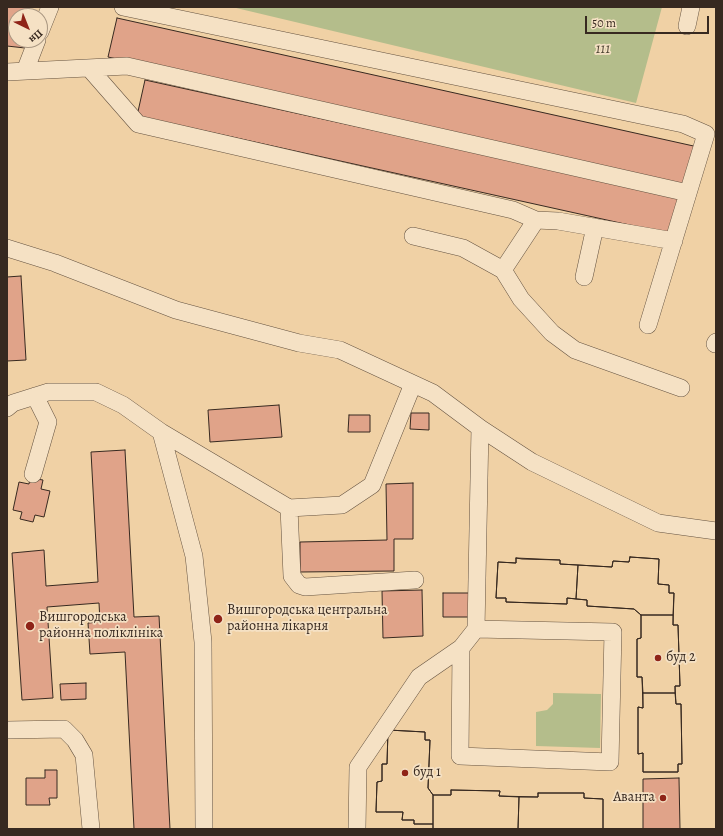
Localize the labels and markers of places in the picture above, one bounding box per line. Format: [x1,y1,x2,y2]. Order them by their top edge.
place label: Вишгородська центральна районна лікарня [227,603,388,636]
place label: Вишгородська районна поліклініка [39,610,163,642]
marker: Вишгородська центральна районна лікарня [212,613,224,625]
marker: Вишгородська районна поліклініка [24,620,36,632]
place label: буд 2 [666,650,696,666]
marker: буд 2 [653,653,663,663]
place label: буд 1 [413,765,441,781]
marker: буд 1 [400,768,410,778]
place label: Аванта [613,790,655,806]
marker: Аванта [658,793,668,803]

